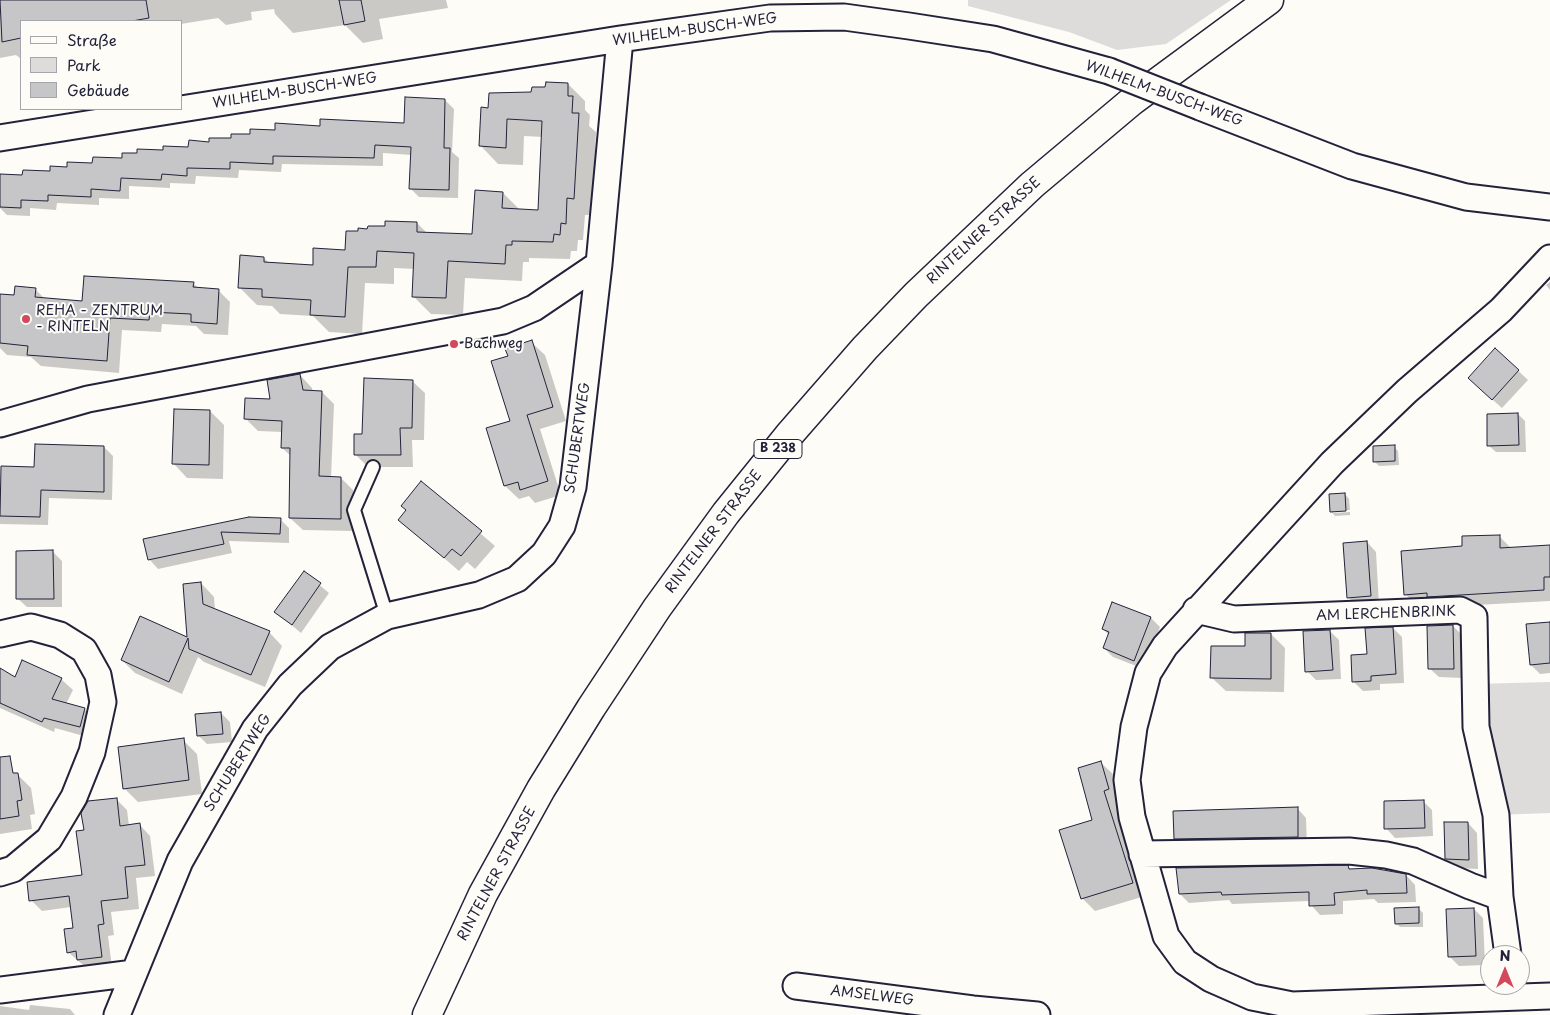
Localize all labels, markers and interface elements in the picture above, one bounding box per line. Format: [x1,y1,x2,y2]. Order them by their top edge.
street label: WILHELM-BUSCH-WEG [612,10,778,50]
legend [20,20,182,110]
text: Straße [67,28,117,51]
text: Park [67,53,101,76]
street label: WILHELM-BUSCH-WEG [1083,58,1245,130]
street label: WILHELM-BUSCH-WEG [212,70,378,112]
text: Gebäude [67,78,129,101]
street label: RINTELNER STRASSE [924,174,1044,288]
place label: REHA - ZENTRUM - RINTELN [36,303,163,336]
marker: REHA - ZENTRUM - RINTELN [20,313,32,325]
place label: Bachweg [464,336,523,352]
marker: Bachweg [448,338,460,350]
street label: SCHUBERTWEG [562,381,594,495]
road number: B 238 [754,439,802,458]
street label: RINTELNER STRASSE [662,467,766,597]
street label: AM LERCHENBRINK [1316,603,1456,625]
street label: SCHUBERTWEG [201,711,275,815]
street label: RINTELNER STRASSE [454,804,540,944]
north arrow [1480,945,1530,995]
text: N [1499,945,1511,966]
street label: AMSELWEG [829,983,915,1009]

